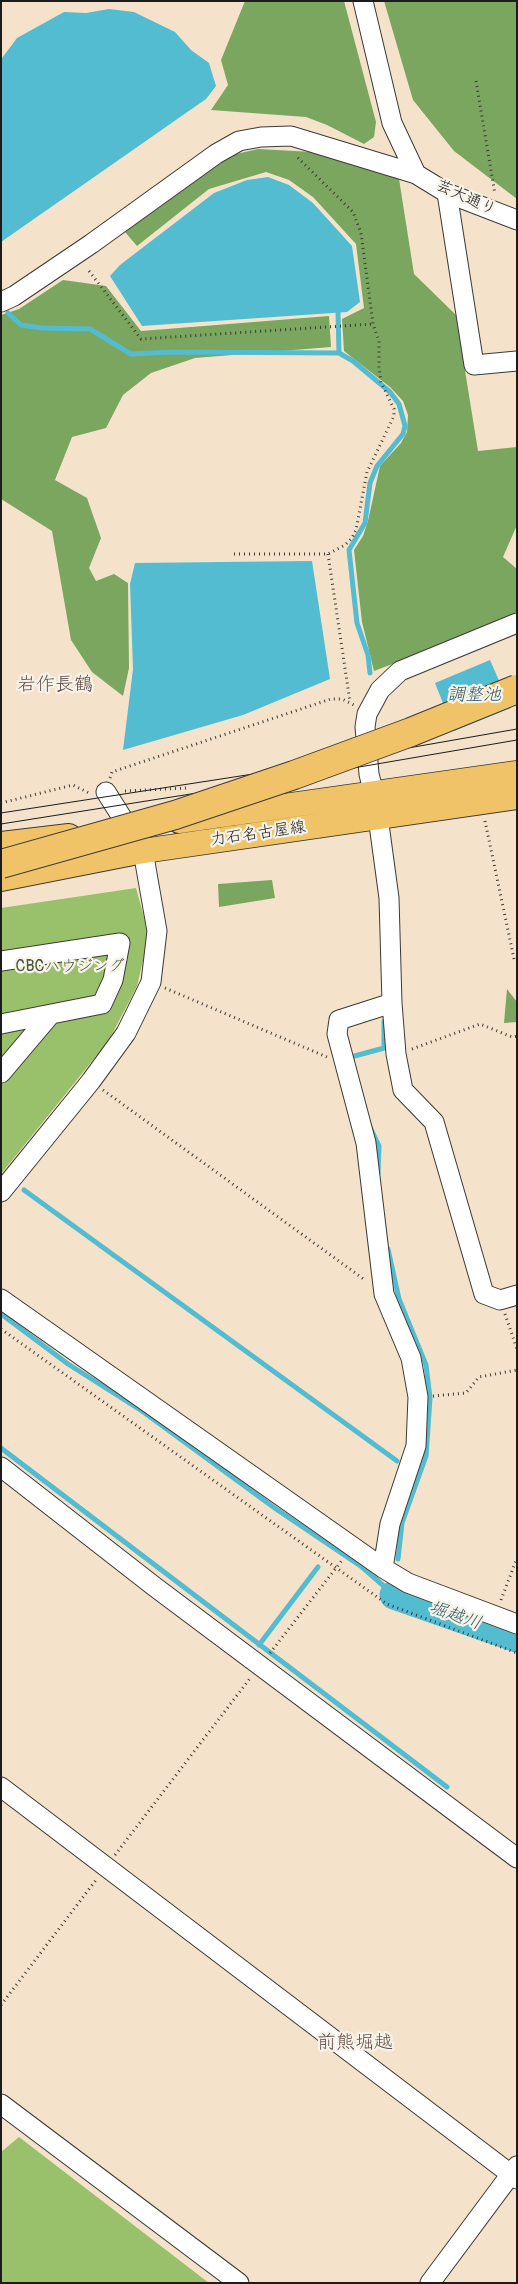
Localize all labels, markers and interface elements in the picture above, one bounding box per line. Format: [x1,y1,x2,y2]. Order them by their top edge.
street label: 芸大通り [433,176,499,220]
district label: 岩作長鶴 [17,674,93,696]
water label: 調整池 [447,684,501,706]
street label: 力石名古屋線 [209,818,307,850]
park label: CBCハウジング [16,957,124,977]
water label: 堀越川 [426,1597,484,1635]
district label: 前熊堀越 [317,2032,393,2054]

